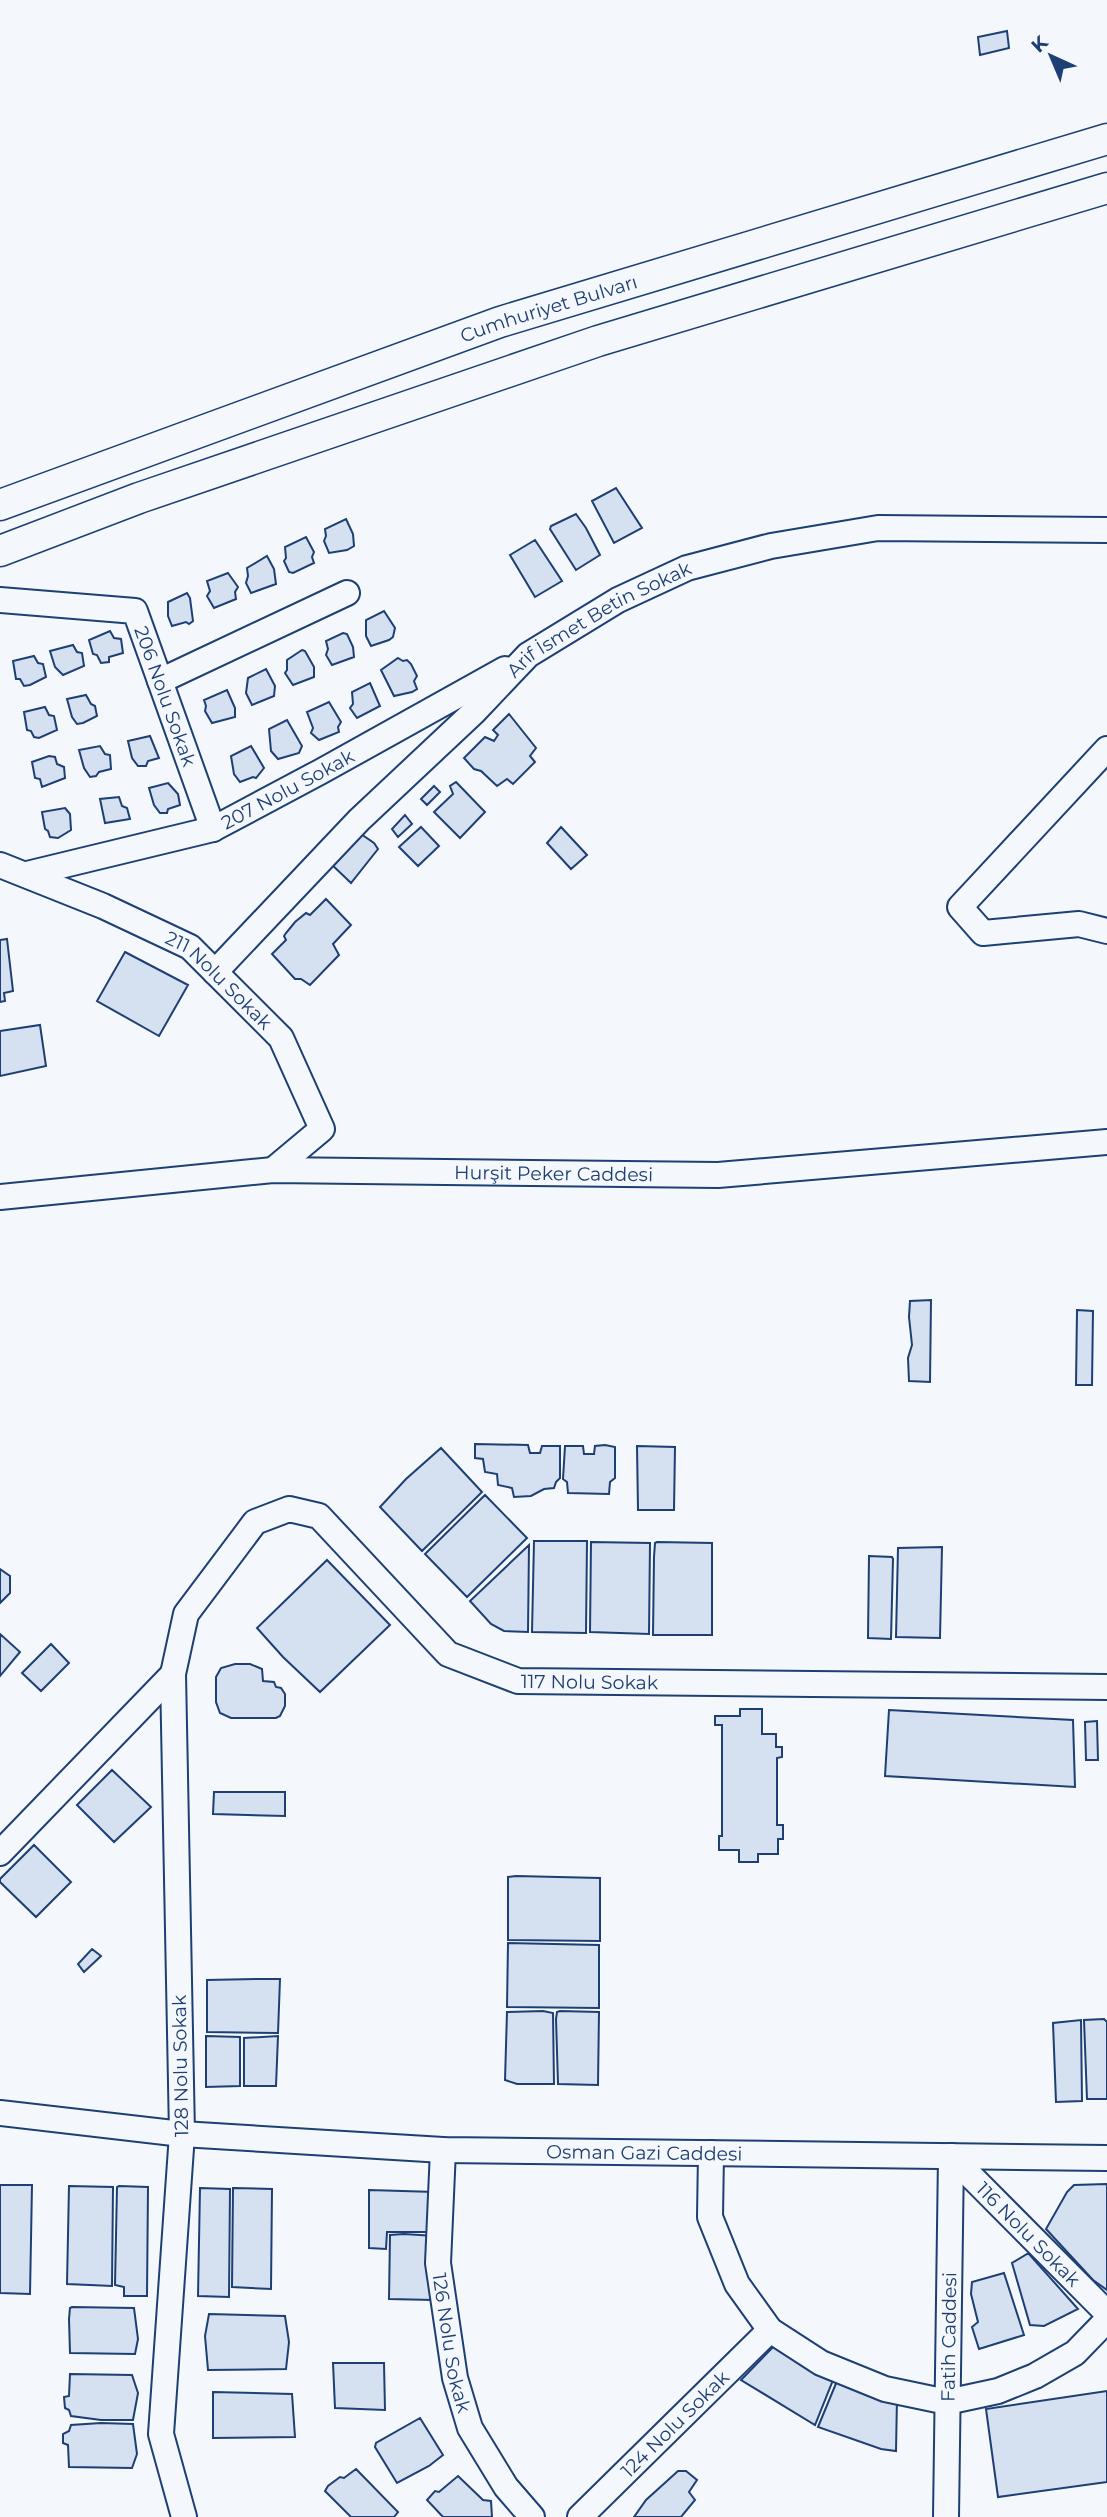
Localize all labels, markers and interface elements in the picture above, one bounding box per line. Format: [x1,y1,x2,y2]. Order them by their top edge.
north arrow [1016,21,1086,91]
text: K [1026,30,1053,57]
street label: Cumhuriyet Bulvarı [457,270,640,348]
street label: Arif İsmet Betin Sokak [502,556,696,682]
street label: 206 Nolu Sokak [129,623,201,770]
street label: 207 Nolu Sokak [218,744,359,834]
street label: 211 Nolu Sokak [162,926,277,1035]
street label: Hurşit Peker Caddesi [454,1161,653,1186]
street label: 117 Nolu Sokak [521,1670,659,1694]
street label: 128 Nolu Sokak [168,1994,193,2137]
street label: Osman Gazi Caddesi [546,2140,743,2166]
street label: 116 Nolu Sokak [971,2177,1085,2292]
street label: 126 Nolu Sokak [428,2271,476,2416]
street label: Fatih Caddesi [937,2272,961,2402]
street label: 124 Nolu Sokak [616,2365,734,2482]

